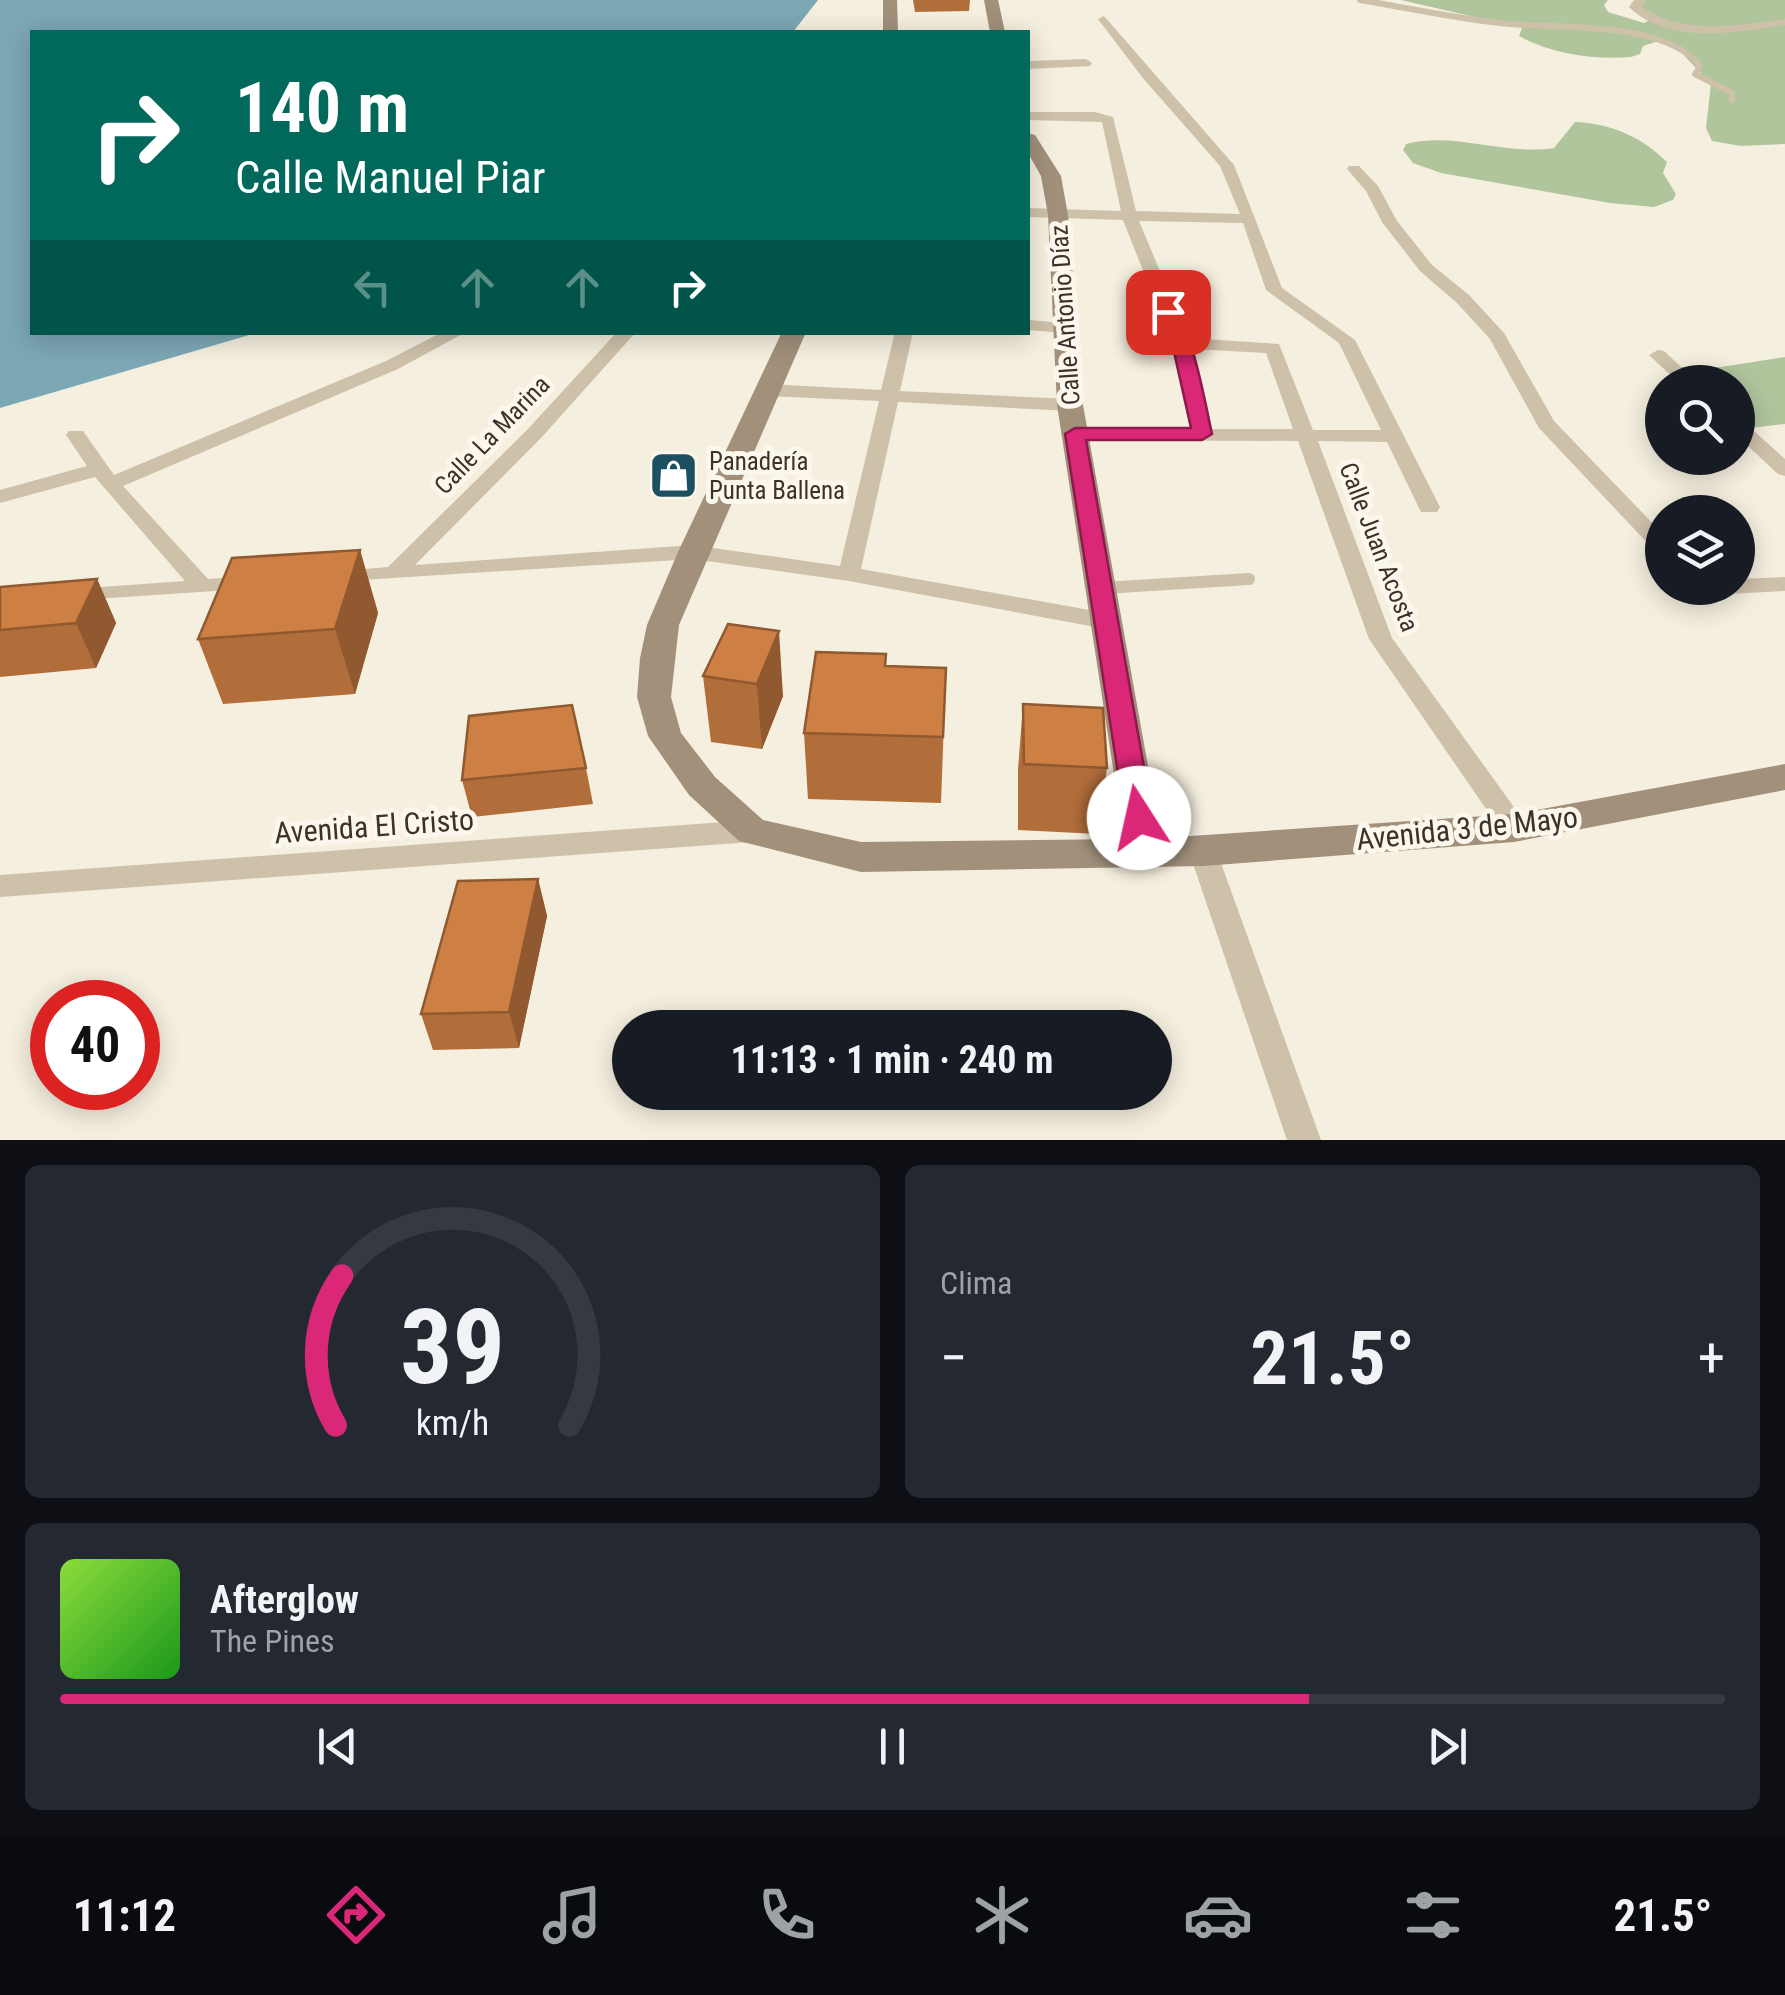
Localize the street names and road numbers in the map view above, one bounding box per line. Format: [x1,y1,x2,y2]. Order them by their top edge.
street label: Calle Antonio Díaz [1044,224,1086,406]
street label: Calle La Marina [428,370,556,500]
street label: Calle Juan Acosta [1334,459,1424,635]
street label: Avenida 3 de Mayo [1355,799,1579,857]
street label: Avenida El Cristo [273,802,475,850]

